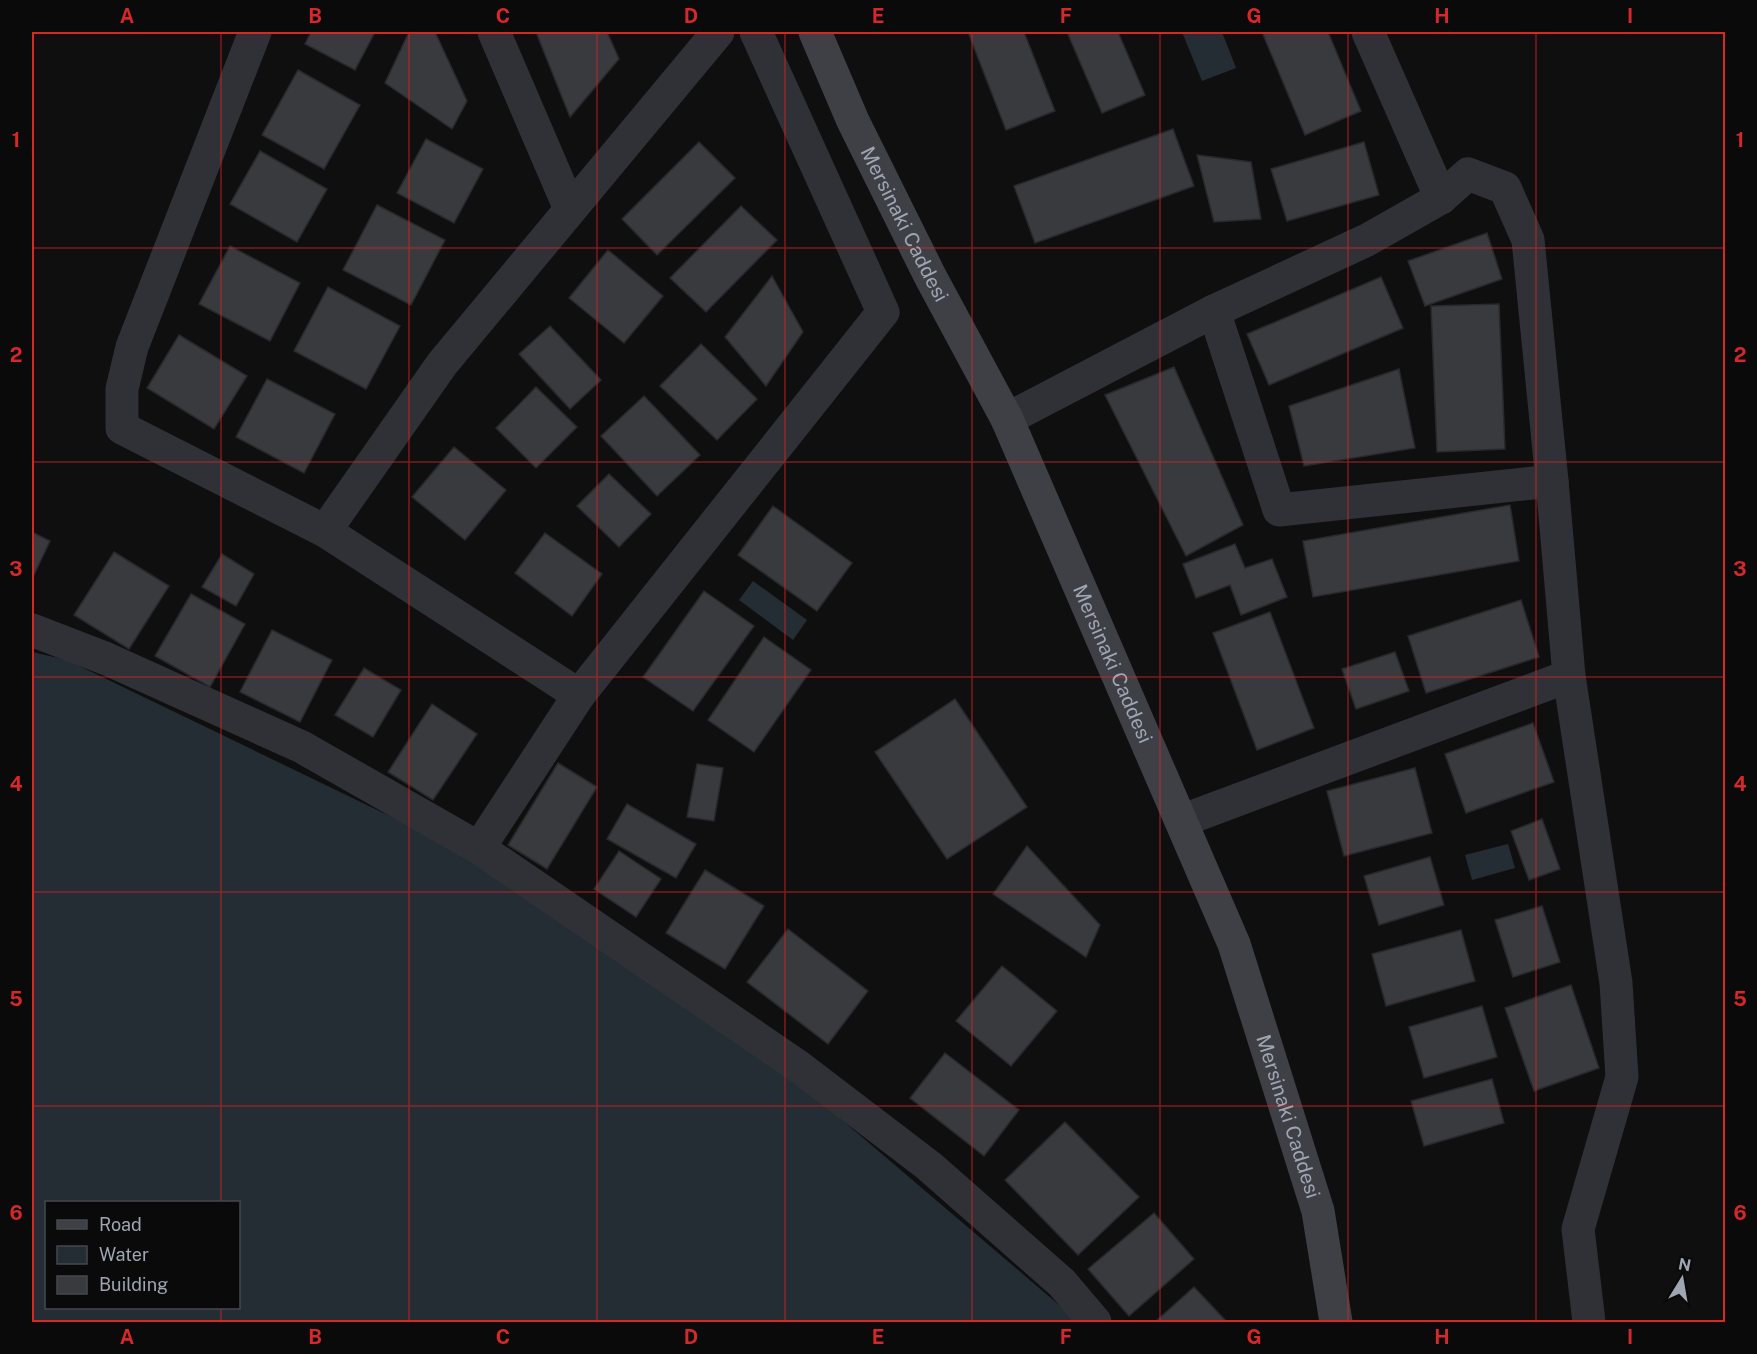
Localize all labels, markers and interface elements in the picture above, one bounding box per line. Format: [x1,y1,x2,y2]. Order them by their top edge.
text: A [120,4,134,28]
text: B [308,4,322,28]
text: C [496,4,510,28]
text: D [684,4,698,28]
text: E [872,4,884,28]
text: F [1060,4,1072,28]
text: G [1246,4,1262,28]
text: H [1434,4,1450,28]
text: I [1627,4,1633,28]
text: 1 [12,128,20,152]
text: 1 [1736,128,1744,152]
street label: Mersinaki Caddesi [856,143,954,306]
text: 2 [10,343,22,367]
text: 2 [1734,343,1746,367]
text: 3 [9,557,23,581]
text: 3 [1733,557,1747,581]
street label: Mersinaki Caddesi [1068,581,1158,747]
text: 4 [9,772,23,796]
text: 4 [1733,772,1747,796]
text: 5 [9,987,23,1011]
text: 5 [1733,987,1747,1011]
street label: Mersinaki Caddesi [1251,1032,1325,1201]
text: 6 [9,1201,23,1225]
legend [45,1201,240,1309]
text: 6 [1733,1201,1747,1225]
text: Road [99,1214,142,1235]
text: Water [99,1244,149,1265]
north arrow [1652,1249,1712,1309]
text: N [1677,1254,1693,1275]
text: Building [99,1274,168,1295]
text: A [120,1325,134,1349]
text: B [308,1325,322,1349]
text: C [496,1325,510,1349]
text: D [684,1325,698,1349]
text: E [872,1325,884,1349]
text: F [1060,1325,1072,1349]
text: G [1246,1325,1262,1349]
text: H [1434,1325,1450,1349]
text: I [1627,1325,1633,1349]

